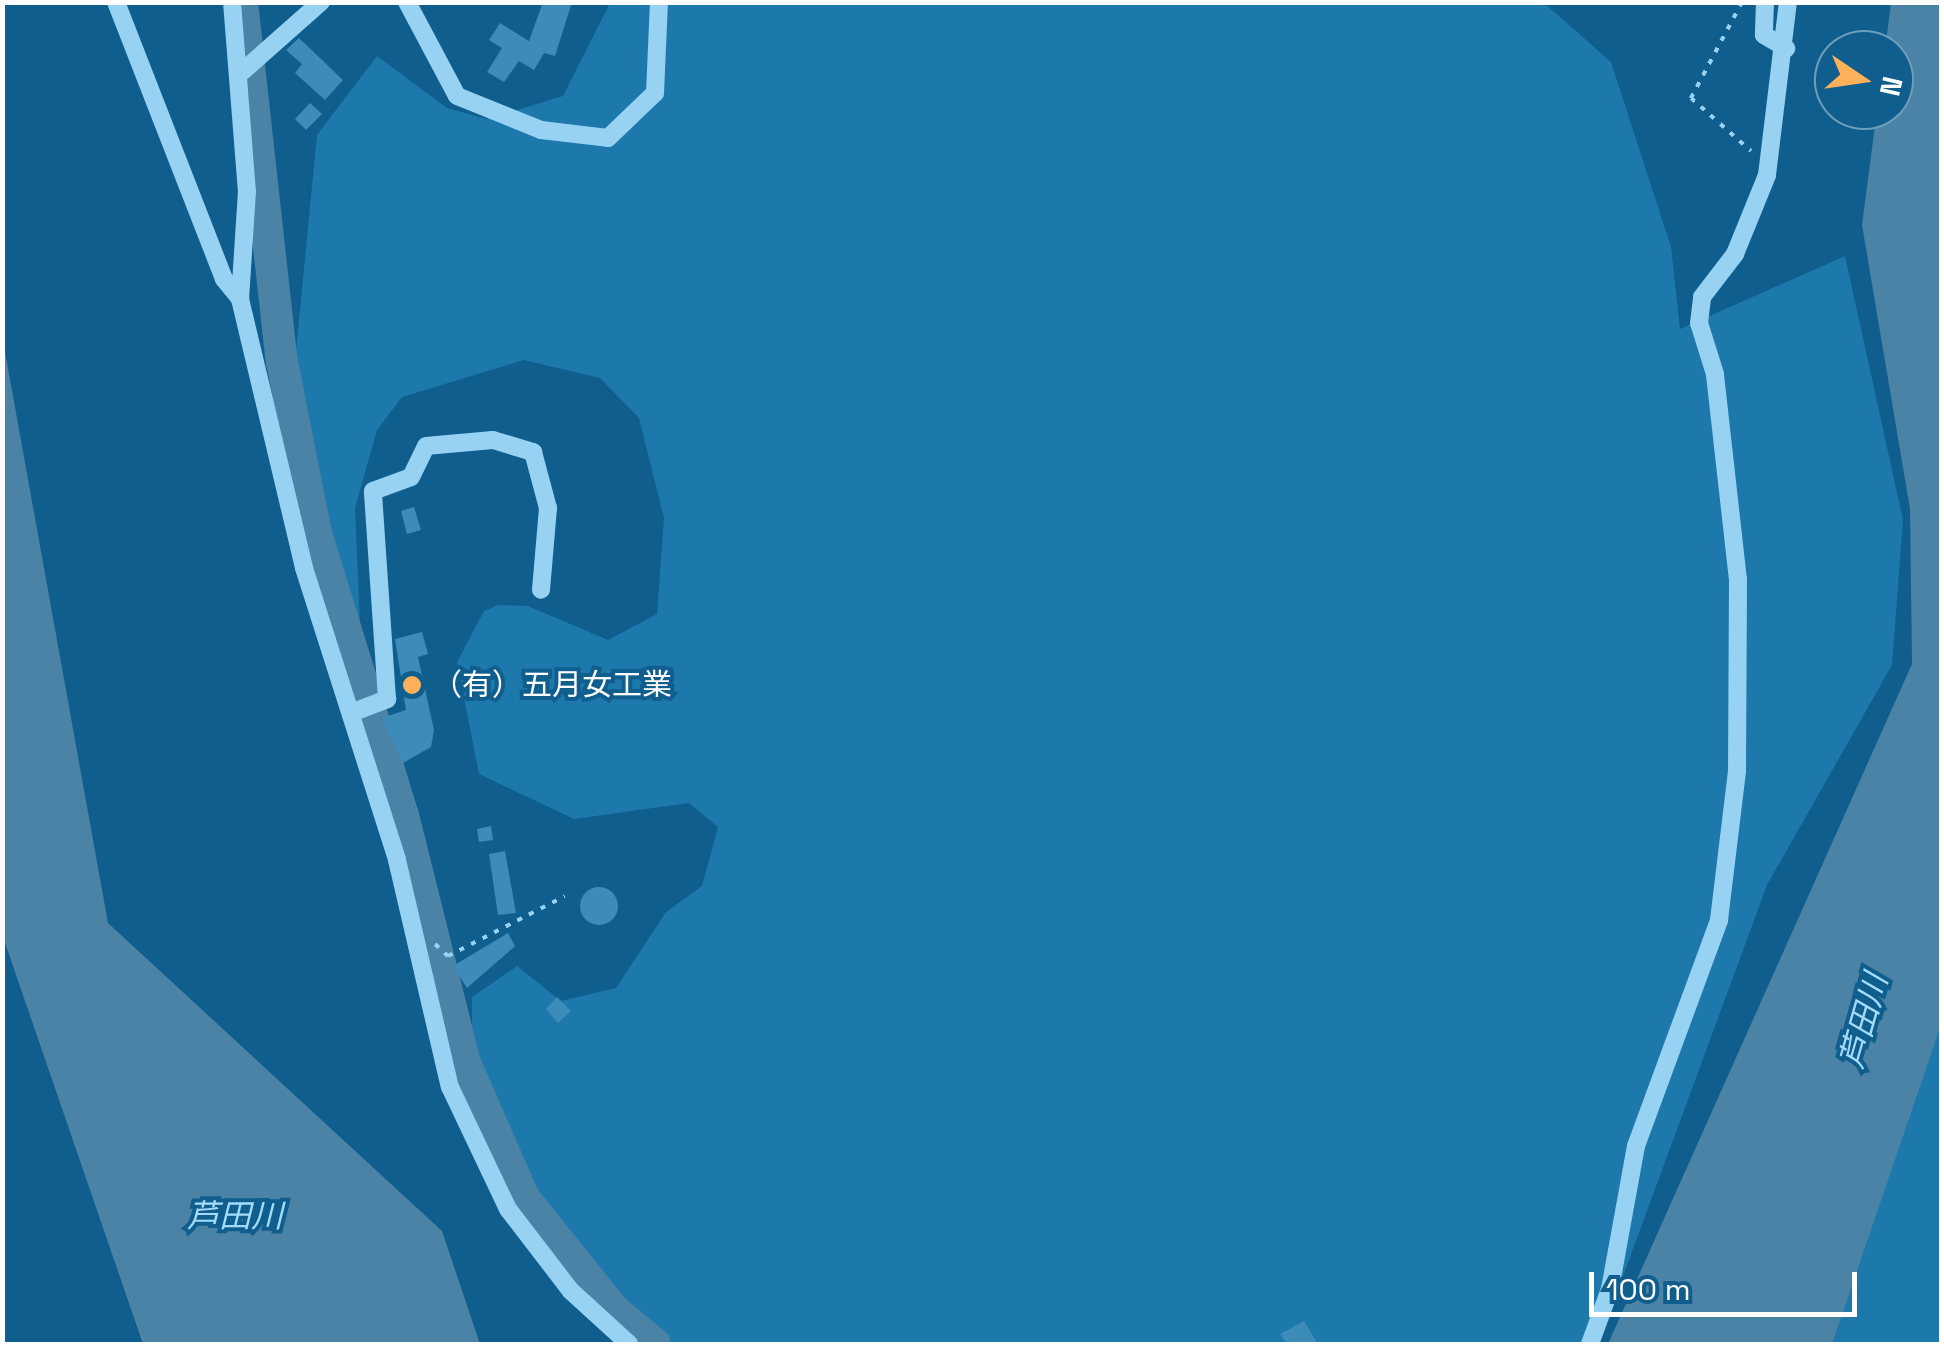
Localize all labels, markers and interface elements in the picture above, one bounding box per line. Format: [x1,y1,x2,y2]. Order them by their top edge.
north arrow [1814,30,1914,130]
text: N [1872,73,1911,99]
place label: （有）五月女工業 [432,667,672,703]
marker: （有）五月女工業 [401,674,423,696]
water label: 芦田川 [1832,970,1896,1072]
water label: 芦田川 [187,1197,283,1235]
scale bar [1594,1252,1862,1314]
text: 100 m [1606,1270,1691,1309]

